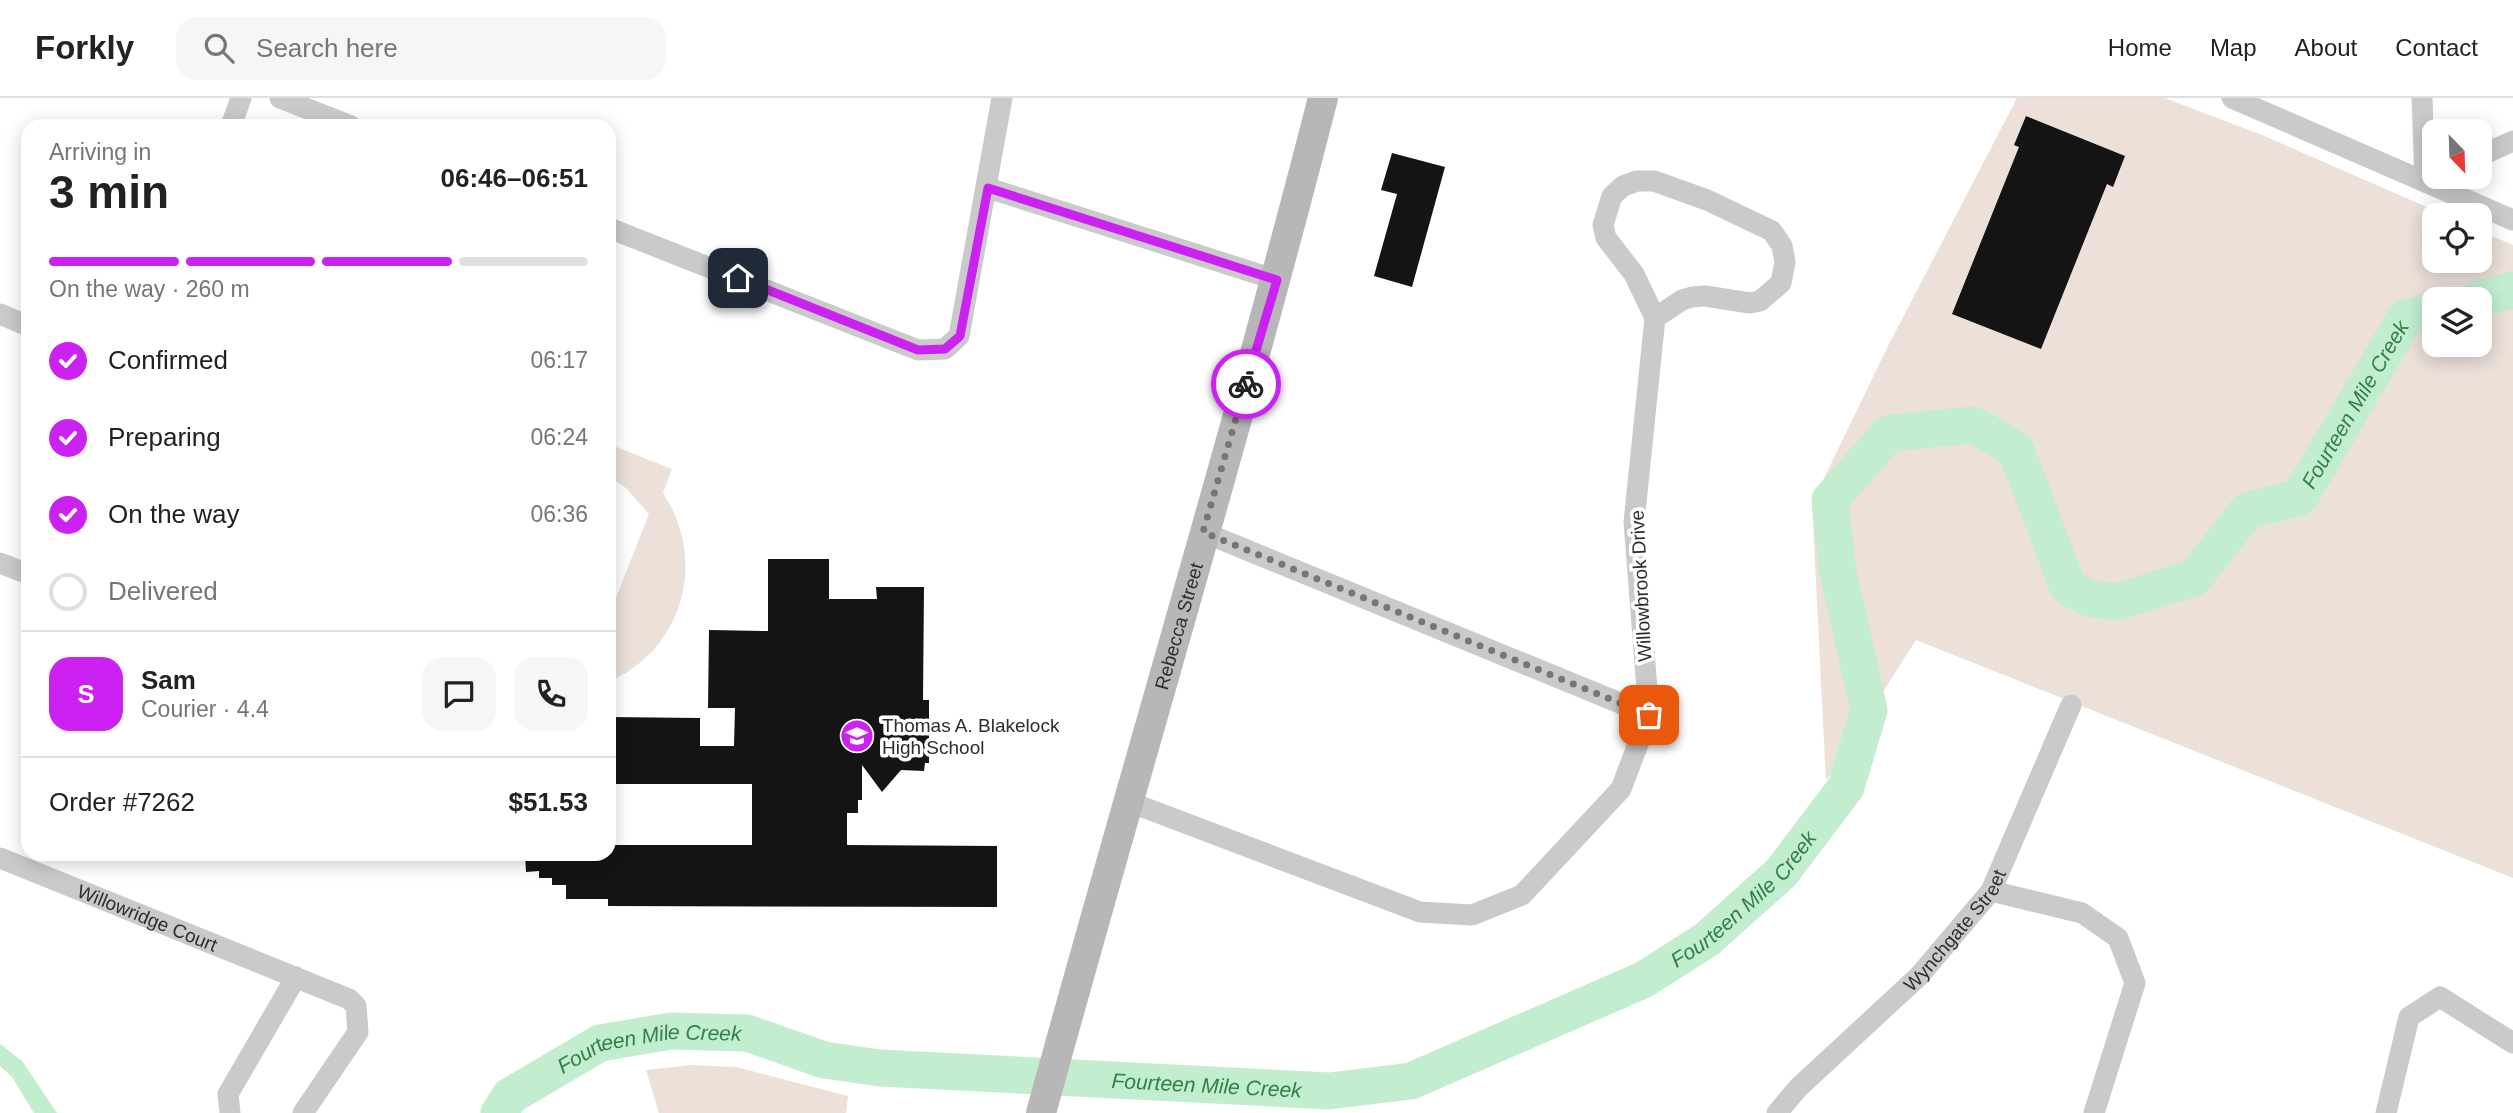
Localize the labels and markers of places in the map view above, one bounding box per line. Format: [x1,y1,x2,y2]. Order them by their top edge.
pin [708,248,768,308]
pin [1619,685,1679,745]
place label: Thomas A. Blakelock High School [882,715,1060,758]
school or university icon: Thomas A. Blakelock High School [838,717,876,755]

